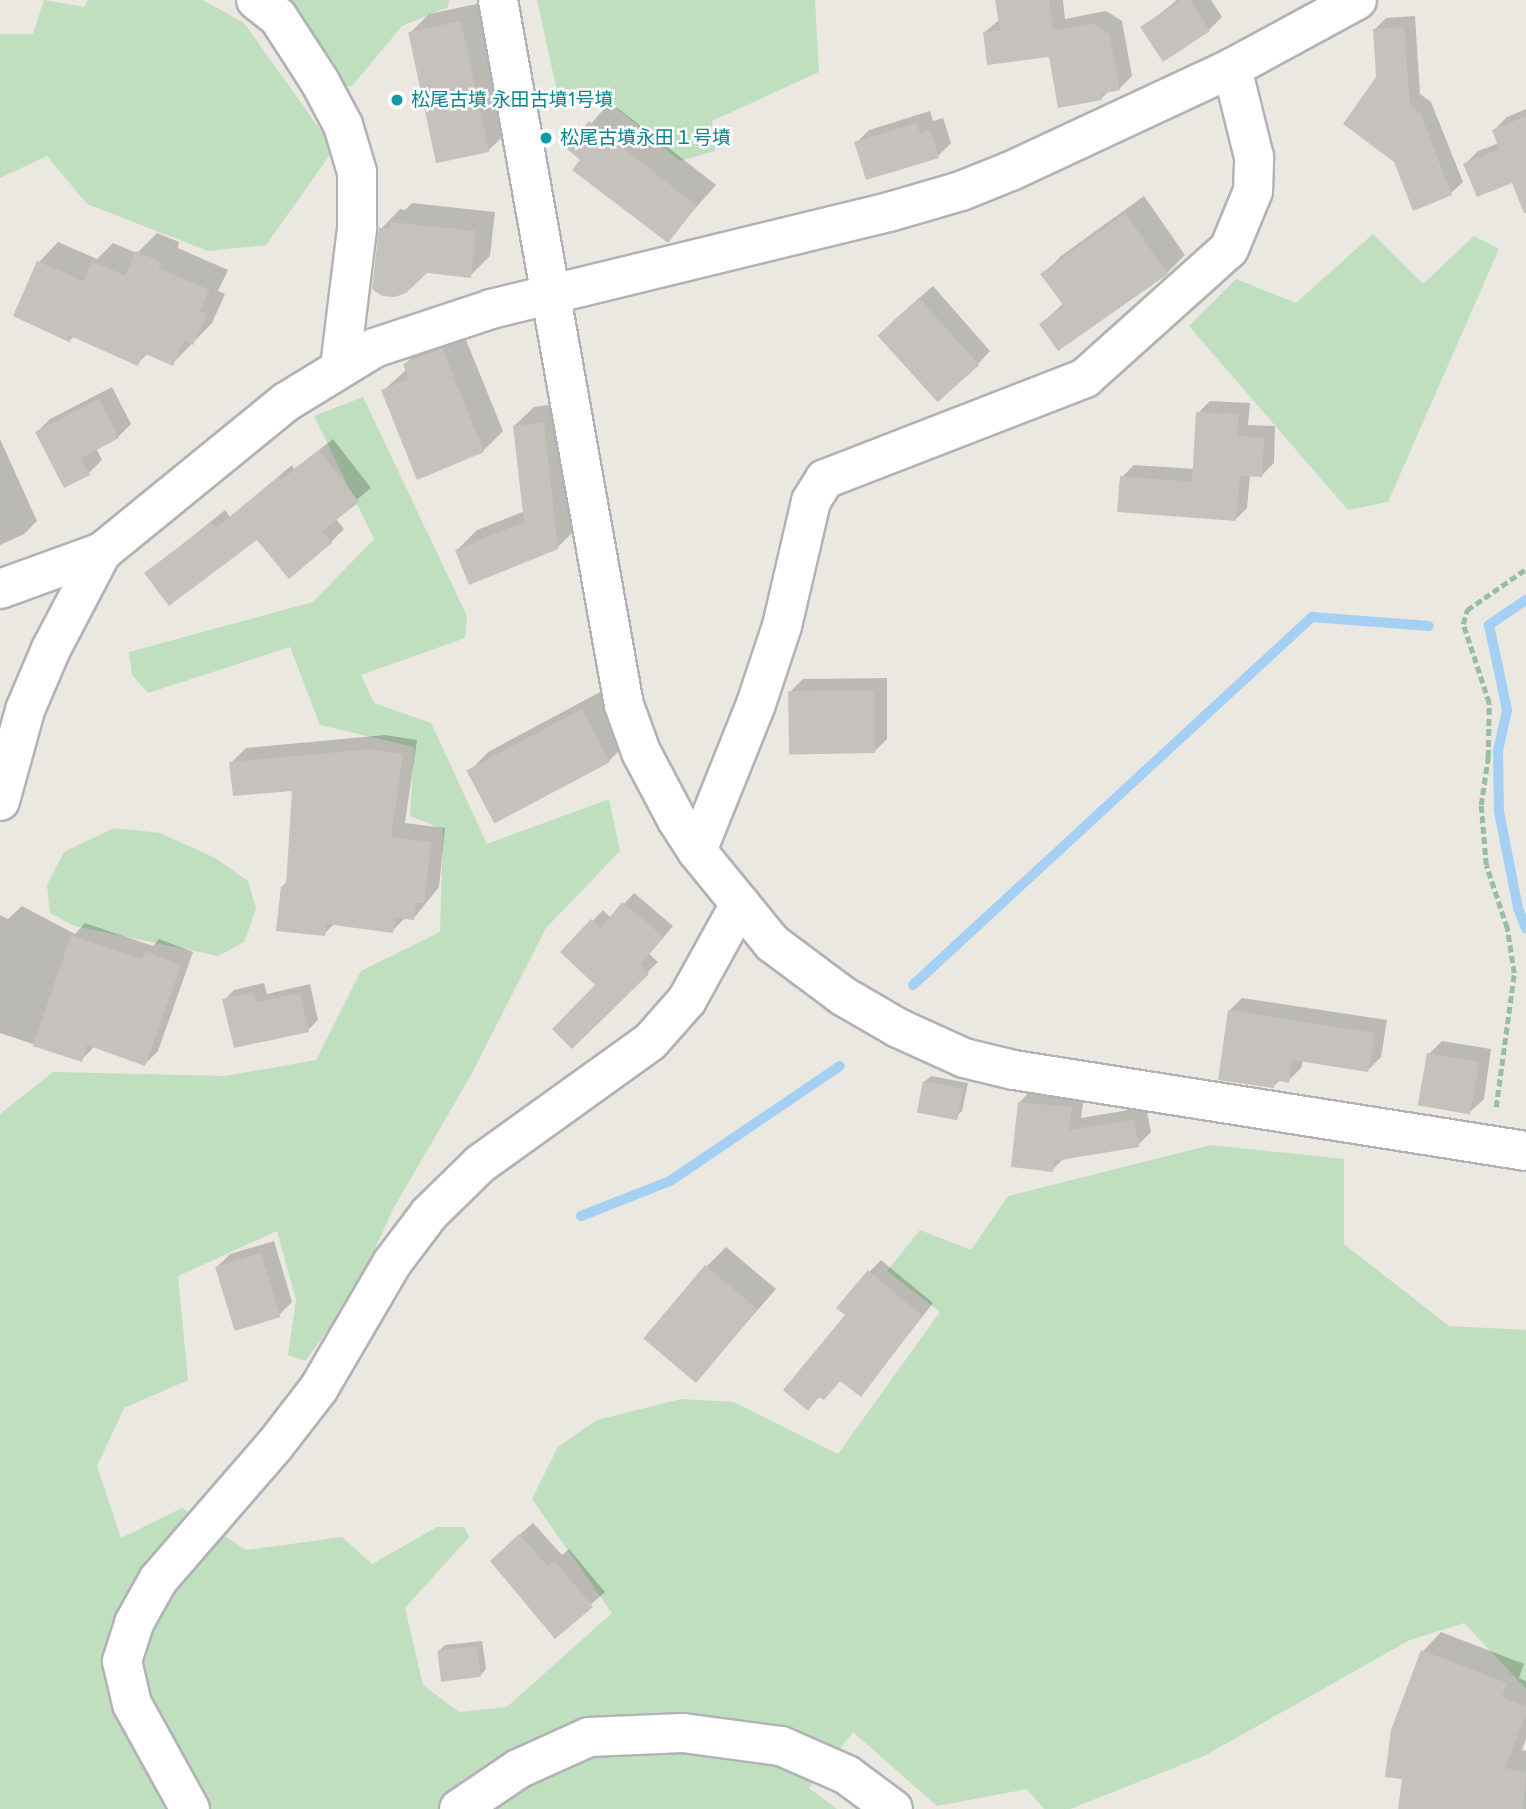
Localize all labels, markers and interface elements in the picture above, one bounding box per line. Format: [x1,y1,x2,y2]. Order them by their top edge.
place label: 松尾古墳 永田古墳1号墳 [411,89,614,111]
marker: 松尾古墳 永田古墳1号墳 [389,92,405,108]
place label: 松尾古墳永田１号墳 [560,127,731,149]
marker: 松尾古墳永田１号墳 [538,130,554,146]

